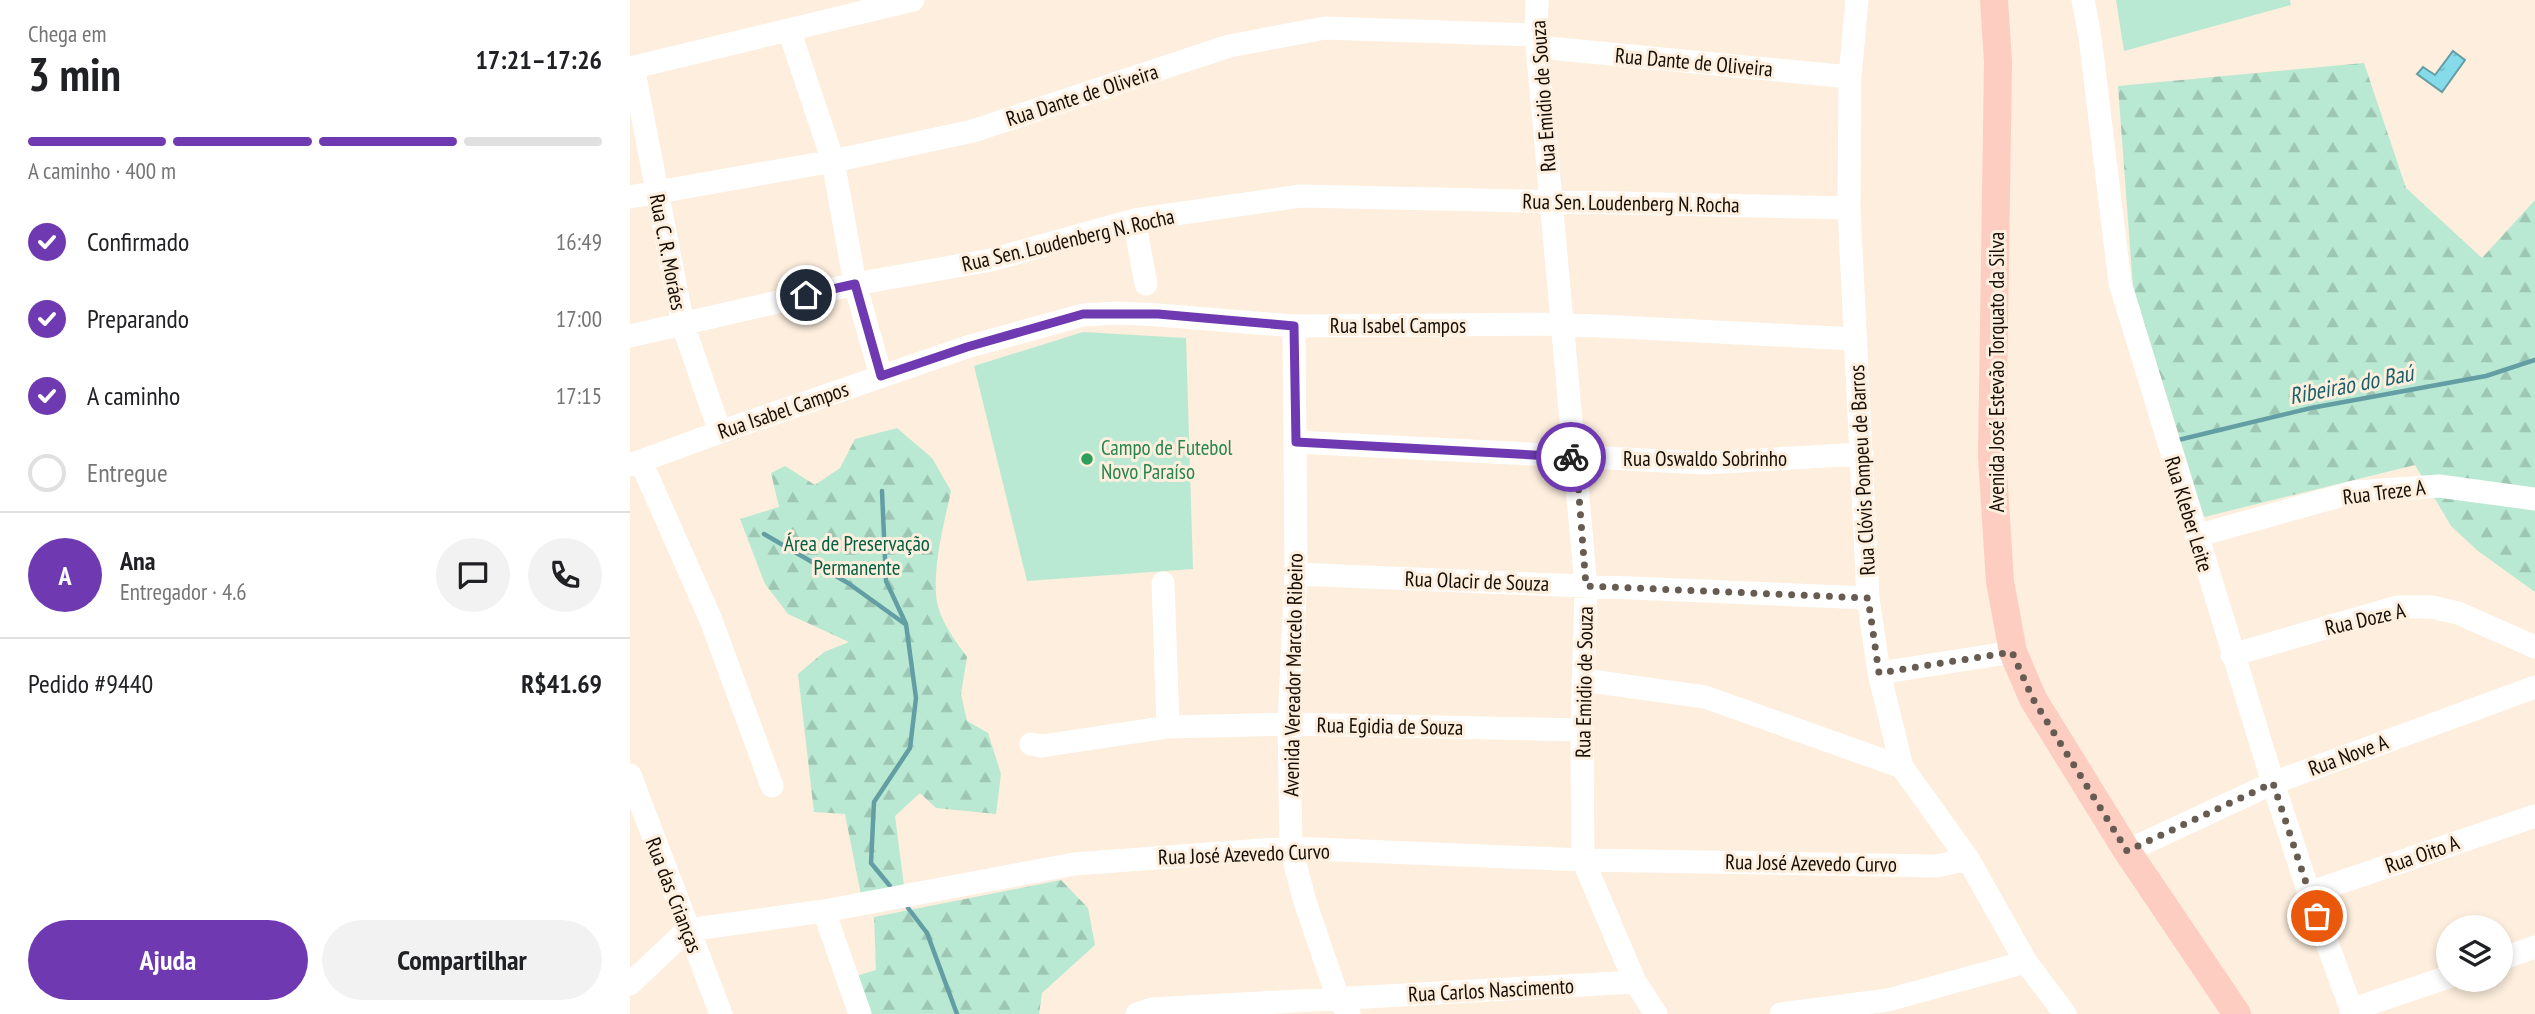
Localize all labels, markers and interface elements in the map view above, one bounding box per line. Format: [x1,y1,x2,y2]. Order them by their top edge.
text: Chega em [28,19,106,48]
street label: Rua Emidio de Souza [1524,19,1562,173]
street label: Rua Dante de Oliveira [1614,42,1774,82]
text: 17:21–17:26 [475,43,602,76]
text: 3 min [28,44,121,104]
street label: Rua Dante de Oliveira [1003,58,1161,132]
text: A caminho · 400 m [28,156,176,185]
street label: Rua Sen. Loudenberg N. Rocha [1522,188,1740,218]
street label: Rua C. R. Moráes [644,192,692,312]
street label: Rua Sen. Loudenberg N. Rocha [959,202,1177,278]
icon: check [28,223,66,261]
text: Confirmado [87,225,189,258]
text: 16:49 [556,227,602,256]
street label: Avenida José Estevão Torquato da Silva [1983,232,2010,512]
pin [776,265,836,325]
icon: home [787,276,825,314]
icon: check [28,300,66,338]
text: Preparando [87,302,189,335]
text: 17:00 [556,304,602,333]
street label: Rua Isabel Campos [1330,312,1466,339]
water label: Ribeirão do Baú [2287,357,2417,410]
street label: Rua Clóvis Pompeu de Barros [1843,364,1881,576]
street label: Rua Isabel Campos [714,375,852,445]
icon: check [28,377,66,415]
text: A caminho [87,379,180,412]
text: 17:15 [556,381,602,410]
courier [1536,422,1606,492]
place label: Campo de Futebol Novo Paraíso [1101,434,1233,485]
icon: bike [1552,438,1590,476]
street label: Rua Oswaldo Sobrinho [1623,445,1787,472]
marker: Campo de Futebol Novo Paraíso [1079,451,1095,467]
street label: Rua Kleber Leite [2159,453,2219,575]
text: Entregue [87,456,168,489]
street label: Rua Treze A [2341,474,2427,510]
park label: Área de Preservação Permanente [784,530,930,581]
button: chat [436,538,510,612]
button: phone [528,538,602,612]
text: Ana [120,544,155,577]
street label: Avenida Vereador Marcelo Ribeiro [1277,553,1309,797]
text: A [58,559,72,592]
street label: Rua Olacir de Souza [1404,565,1550,597]
text: Entregador · 4.6 [120,577,247,606]
street label: Rua Doze A [2322,597,2408,641]
street label: Rua Emidio de Souza [1569,606,1599,758]
text: Pedido #9440 [28,667,153,700]
text: R$41.69 [521,667,602,700]
street label: Rua Egidia de Souza [1317,711,1463,741]
street label: Rua Nove A [2304,728,2392,782]
street label: Rua Oito A [2381,829,2463,879]
street label: Rua das Crianças [640,834,708,956]
street label: Rua José Azevedo Curvo [1158,838,1330,870]
street label: Rua José Azevedo Curvo [1725,848,1897,878]
pin [2287,886,2347,946]
icon: bag [2298,897,2336,935]
map controls [2436,915,2513,992]
button: layers [2436,915,2513,992]
button: Ajuda [28,920,308,1000]
button: Compartilhar [322,920,602,1000]
street label: Rua Carlos Nascimento [1407,972,1575,1008]

